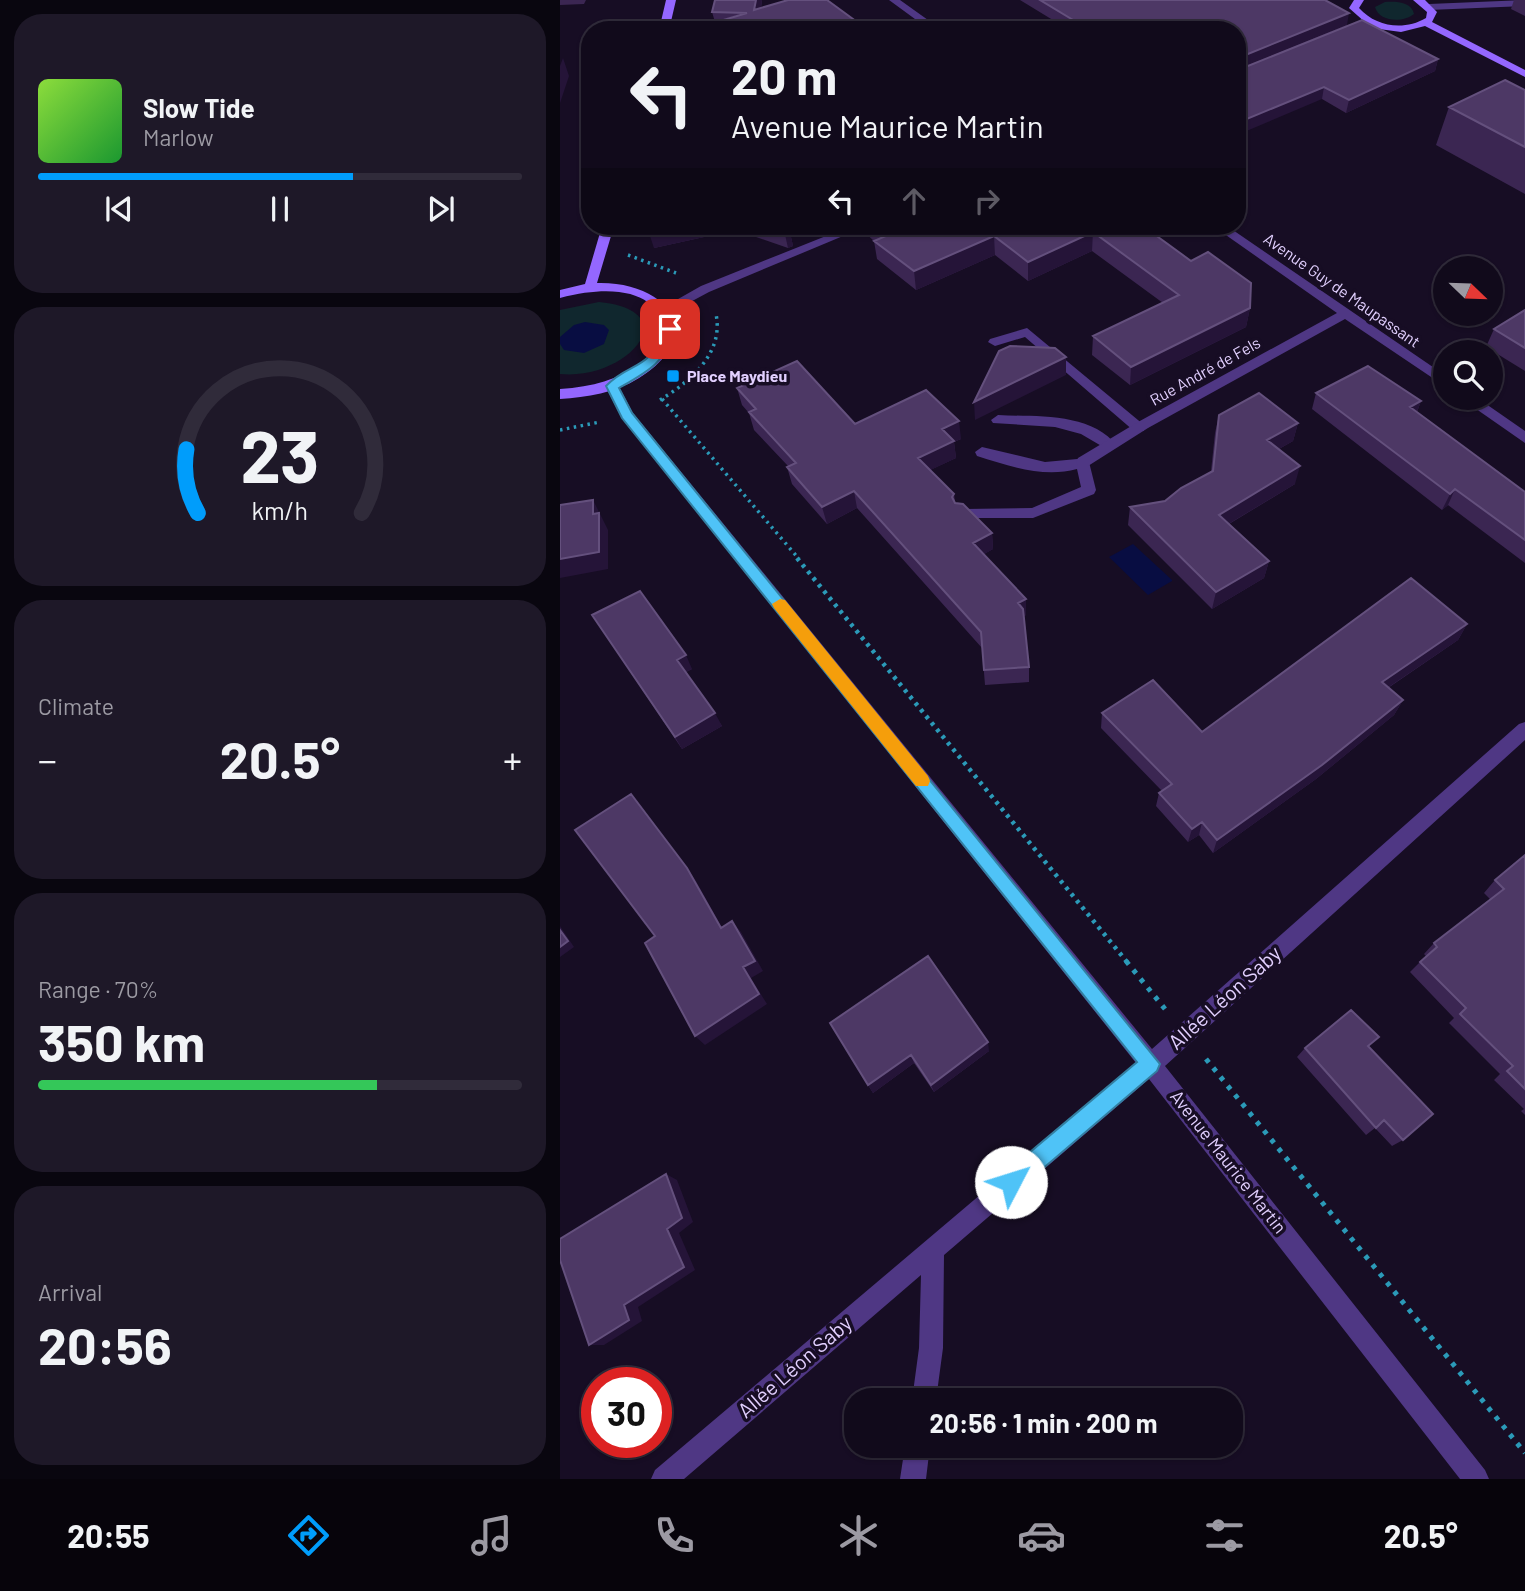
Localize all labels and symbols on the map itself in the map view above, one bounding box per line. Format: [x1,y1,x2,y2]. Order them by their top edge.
street label: Avenue Guy de Maupassant [1260,228,1424,351]
north arrow [1433,256,1503,326]
pin [640,299,700,359]
street label: Rue André de Fels [1146,332,1263,409]
place label: Place Maydieu [687,366,787,385]
marker: Place Maydieu [665,368,681,384]
street label: Allée Léon Saby [1162,940,1286,1054]
street label: Avenue Maurice Martin [1166,1085,1292,1237]
position arrow [974,1145,1048,1219]
street label: Allée Léon Saby [732,1309,856,1422]
speed limit sign: 30 [581,1367,672,1458]

